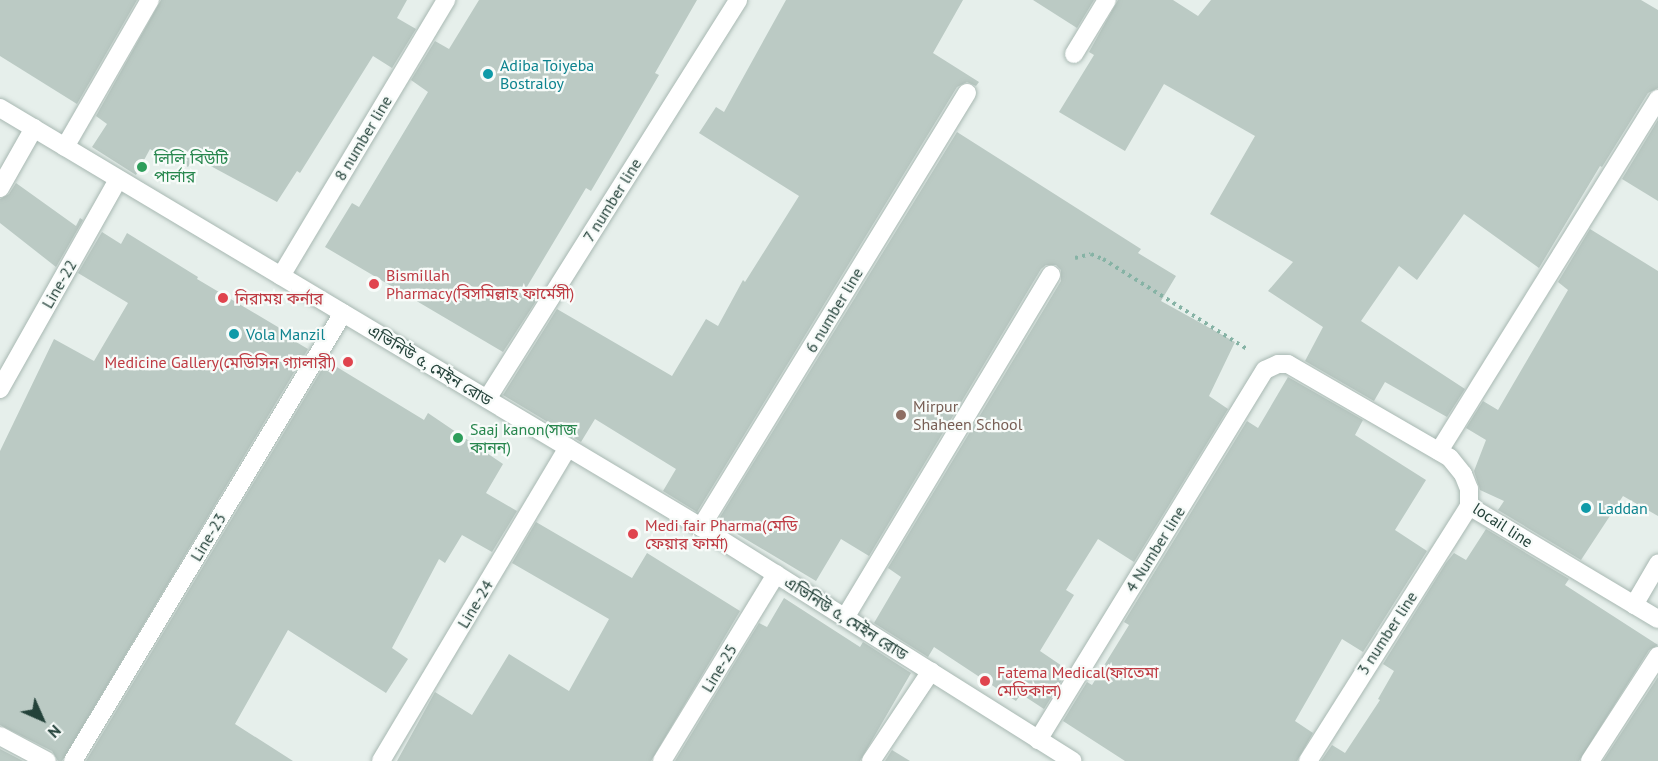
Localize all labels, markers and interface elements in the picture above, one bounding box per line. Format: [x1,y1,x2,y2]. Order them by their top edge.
place label: Adiba Toiyeba Bostraloy [500,55,595,93]
marker: Adiba Toiyeba Bostraloy [481,67,495,81]
street label: 8 number line [330,92,396,184]
place label: লিলি বিউটি পার্লার [154,148,228,186]
street label: 7 number line [579,154,645,246]
marker: লিলি বিউটি পার্লার [135,160,149,174]
street label: Line-22 [38,256,80,312]
street label: 6 number line [801,264,867,356]
place label: Bismillah Pharmacy(বিসমিল্লাহ ফার্মেসী) [386,265,574,303]
marker: Bismillah Pharmacy(বিসমিল্লাহ ফার্মেসী) [367,277,381,291]
place label: নিরাময় কর্নার [235,288,323,308]
marker: নিরাময় কর্নার [216,291,230,305]
street label: এভিনিউ ৫, মেইন রোড [364,320,496,410]
place label: Vola Manzil [246,324,325,344]
marker: Vola Manzil [227,327,241,341]
place label: Medicine Gallery(মেডিসিন গ্যালারী) [105,352,336,372]
marker: Medicine Gallery(মেডিসিন গ্যালারী) [341,355,355,369]
place label: Mirpur Shaheen School [913,396,1022,434]
marker: Mirpur Shaheen School [894,408,908,422]
place label: Saaj kanon(সাজ কানন) [470,419,577,457]
marker: Saaj kanon(সাজ কানন) [451,431,465,445]
place label: Laddan [1598,498,1648,518]
street label: locail line [1469,499,1537,551]
marker: Laddan [1579,501,1593,515]
street label: 4 Number line [1121,502,1189,596]
street label: Line-23 [186,509,230,565]
place label: Medi fair Pharma(মেডি ফেয়ার ফার্মা) [645,515,798,553]
marker: Medi fair Pharma(মেডি ফেয়ার ফার্মা) [626,527,640,541]
street label: এভিনিউ ৫, মেইন রোড [780,572,912,664]
street label: Line-24 [453,576,497,632]
street label: 3 number line [1353,588,1421,678]
street label: Line-25 [697,640,741,696]
place label: Fatema Medical(ফাতেমা মেডিকাল) [997,662,1158,700]
marker: Fatema Medical(ফাতেমা মেডিকাল) [978,674,992,688]
north arrow [12,689,72,749]
text: N [44,721,66,743]

